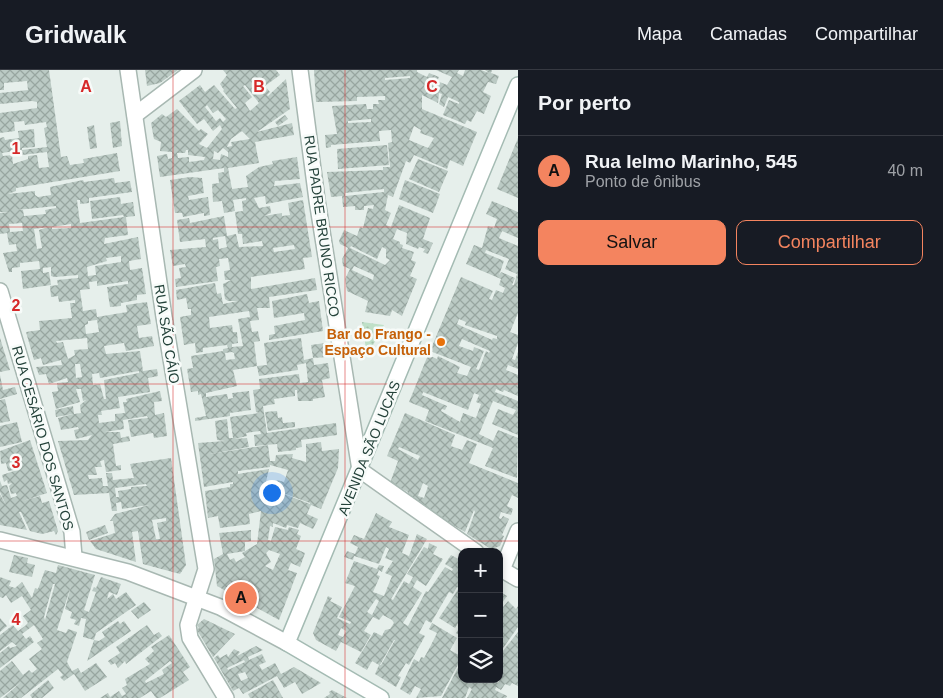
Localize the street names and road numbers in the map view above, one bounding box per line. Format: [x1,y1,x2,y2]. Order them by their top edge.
street label: RUA PADRE BRUNO RICCO [301,134,343,318]
street label: RUA SÃO CÁIO [151,283,183,385]
street label: RUA CESÁRIO DOS SANTOS [9,344,77,532]
street label: AVENIDA SÃO LUCAS [335,378,403,518]

